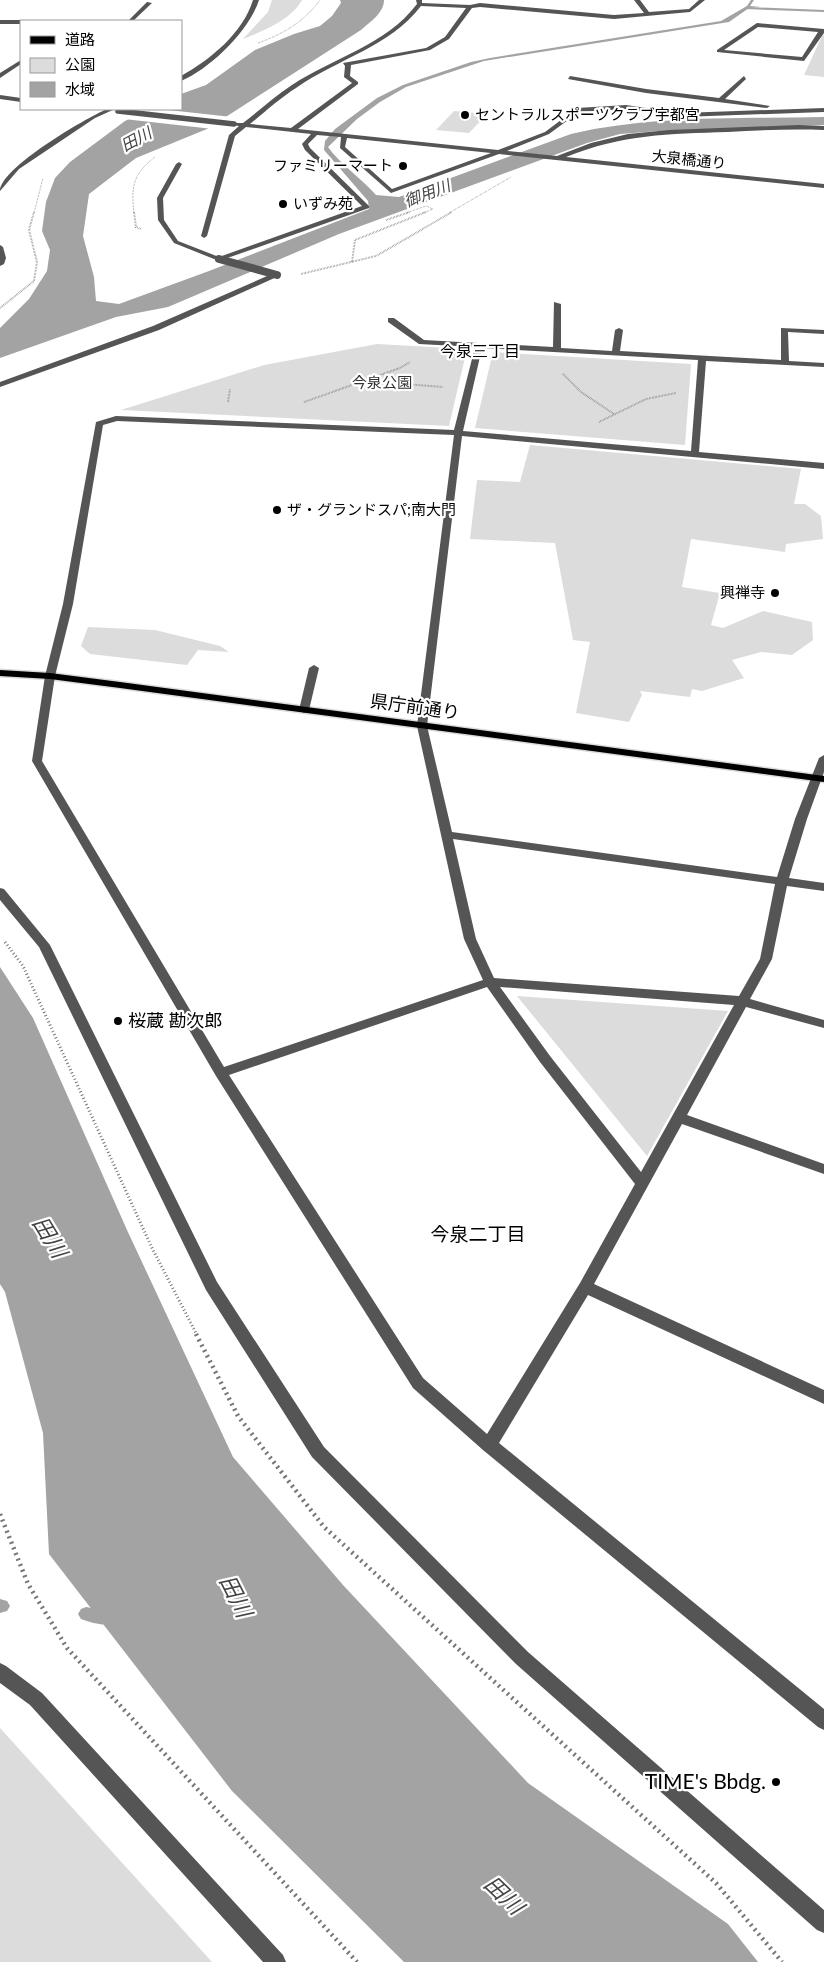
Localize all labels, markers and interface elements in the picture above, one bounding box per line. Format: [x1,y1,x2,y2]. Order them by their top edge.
legend [20,20,182,110]
text: 道路 [65,30,95,48]
text: 公園 [65,55,95,73]
text: 水域 [65,80,95,98]
place label: セントラルスポーツクラブ宇都宮 [475,105,700,123]
marker: セントラルスポーツクラブ宇都宮 [459,109,471,121]
water label: 田川 [117,122,156,154]
street label: 大泉橋通り [651,146,727,172]
place label: ファミリーマート [273,156,393,174]
marker: ファミリーマート [397,160,409,172]
water label: 御用川 [401,174,454,210]
place label: いずみ苑 [293,194,353,212]
marker: いずみ苑 [277,198,289,210]
district label: 今泉三丁目 [440,341,520,360]
park label: 今泉公園 [352,373,412,391]
place label: ザ・グランドスパ;南大門 [287,500,456,518]
marker: ザ・グランドスパ;南大門 [271,504,283,516]
place label: 興禅寺 [720,583,765,601]
marker: 興禅寺 [769,587,781,599]
street label: 県庁前通り [369,689,461,723]
place label: 桜蔵 勘次郎 [128,1009,223,1031]
marker: 桜蔵 勘次郎 [112,1015,124,1027]
water label: 田川 [28,1211,74,1264]
district label: 今泉二丁目 [430,1222,526,1245]
water label: 田川 [214,1570,259,1623]
place label: TIME's Bbdg. [645,1768,766,1793]
marker: TIME's Bbdg. [770,1776,782,1788]
water label: 田川 [479,1870,531,1921]

